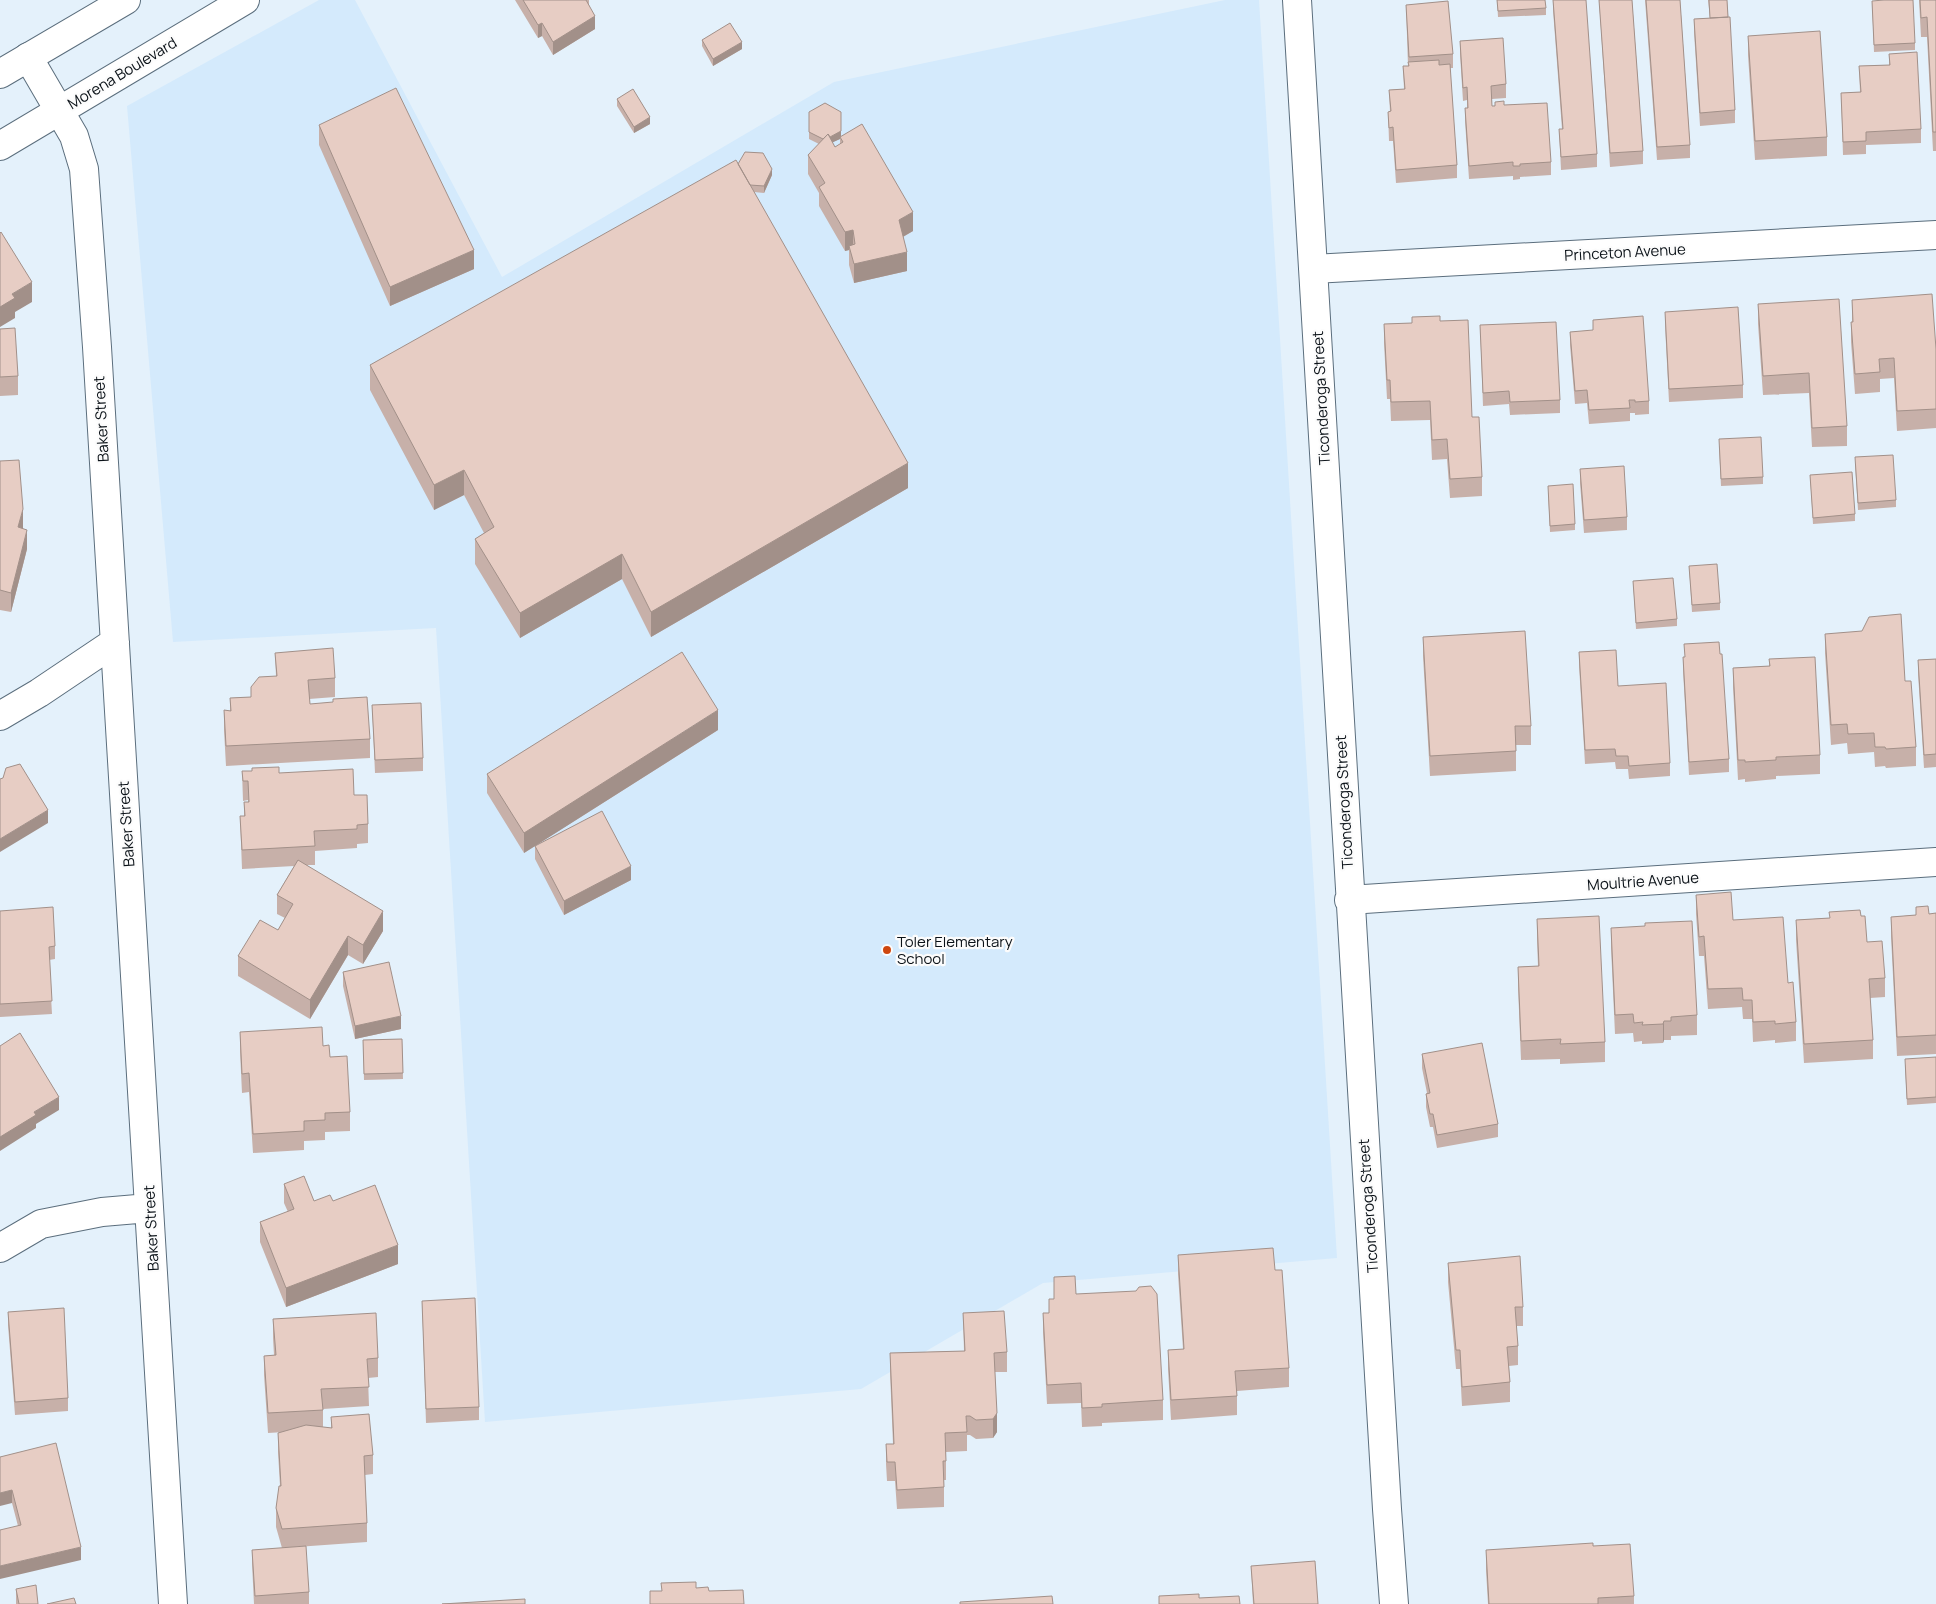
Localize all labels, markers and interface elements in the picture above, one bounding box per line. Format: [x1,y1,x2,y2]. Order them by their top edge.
street label: Morena Boulevard [63,32,181,114]
street label: Princeton Avenue [1564,238,1686,266]
street label: Ticonderoga Street [1307,330,1335,466]
street label: Baker Street [88,375,114,463]
street label: Ticonderoga Street [1330,734,1358,870]
street label: Baker Street [113,780,139,868]
street label: Moultrie Avenue [1586,867,1700,895]
place label: Toler Elementary School [897,931,1013,969]
marker: Toler Elementary School [881,944,893,956]
street label: Ticonderoga Street [1353,1138,1383,1274]
street label: Baker Street [138,1184,164,1272]

